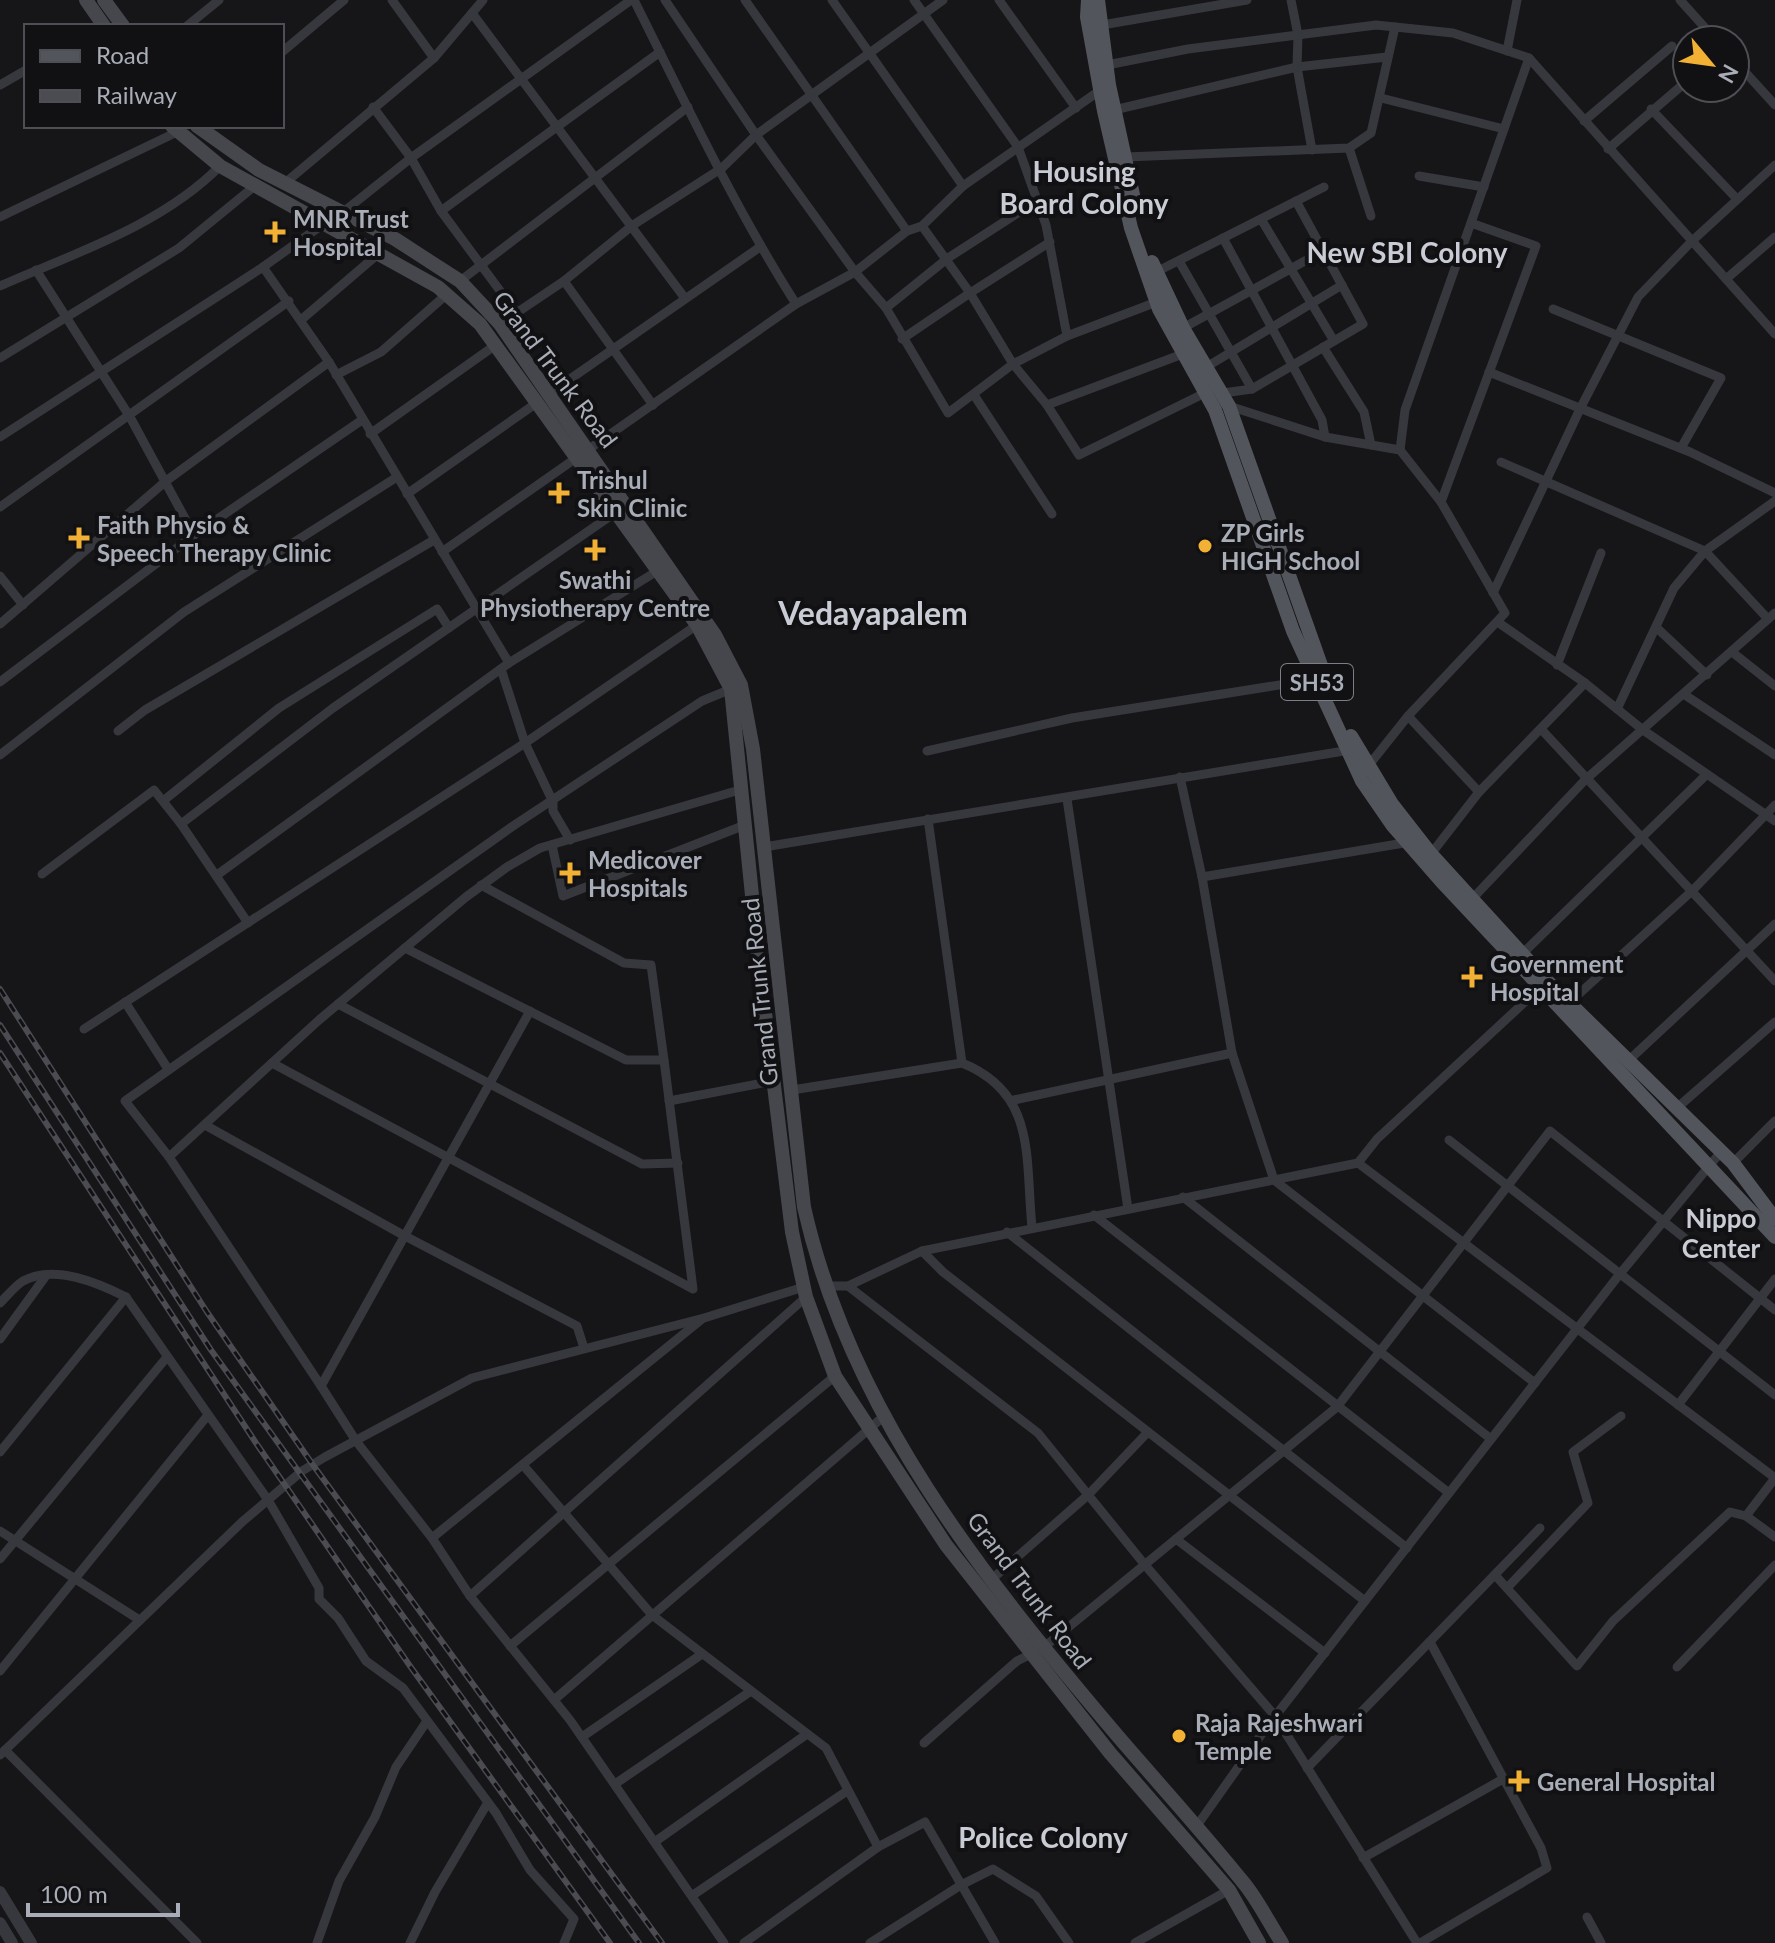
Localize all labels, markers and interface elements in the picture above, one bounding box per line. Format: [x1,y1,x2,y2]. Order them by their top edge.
legend [24,24,284,128]
north arrow [1671,24,1751,104]
text: Road [96,40,149,69]
text: N [1713,60,1745,88]
text: Railway [96,80,178,109]
district label: Housing Board Colony [1000,154,1169,220]
place label: MNR Trust Hospital [293,204,409,261]
marker: MNR Trust Hospital [264,221,286,243]
district label: New SBI Colony [1306,235,1508,269]
street label: Grand Trunk Road [488,285,624,453]
place label: Trishul Skin Clinic [577,465,688,522]
marker: Trishul Skin Clinic [548,482,570,504]
place label: Faith Physio & Speech Therapy Clinic [97,510,332,567]
place label: ZP Girls HIGH School [1221,518,1360,575]
marker: Faith Physio & Speech Therapy Clinic [68,527,90,549]
marker: ZP Girls HIGH School [1196,537,1214,555]
marker: Swathi Physiotherapy Centre [584,539,606,561]
place label: Swathi Physiotherapy Centre [480,565,710,622]
district label: Vedayapalem [777,593,968,632]
road number: SH53 [1281,664,1353,700]
place label: Medicover Hospitals [588,845,702,902]
marker: Medicover Hospitals [559,862,581,884]
street label: Grand Trunk Road [735,897,783,1087]
place label: Government Hospital [1490,949,1624,1006]
marker: Government Hospital [1461,966,1483,988]
district label: Nippo Center [1682,1202,1761,1264]
street label: Grand Trunk Road [962,1506,1098,1674]
place label: Raja Rajeshwari Temple [1195,1708,1363,1765]
marker: Raja Rajeshwari Temple [1170,1727,1188,1745]
place label: General Hospital [1537,1767,1715,1796]
marker: General Hospital [1508,1770,1530,1792]
district label: Police Colony [958,1820,1128,1854]
scale bar [28,1867,178,1917]
text: 100 m [40,1879,108,1908]

